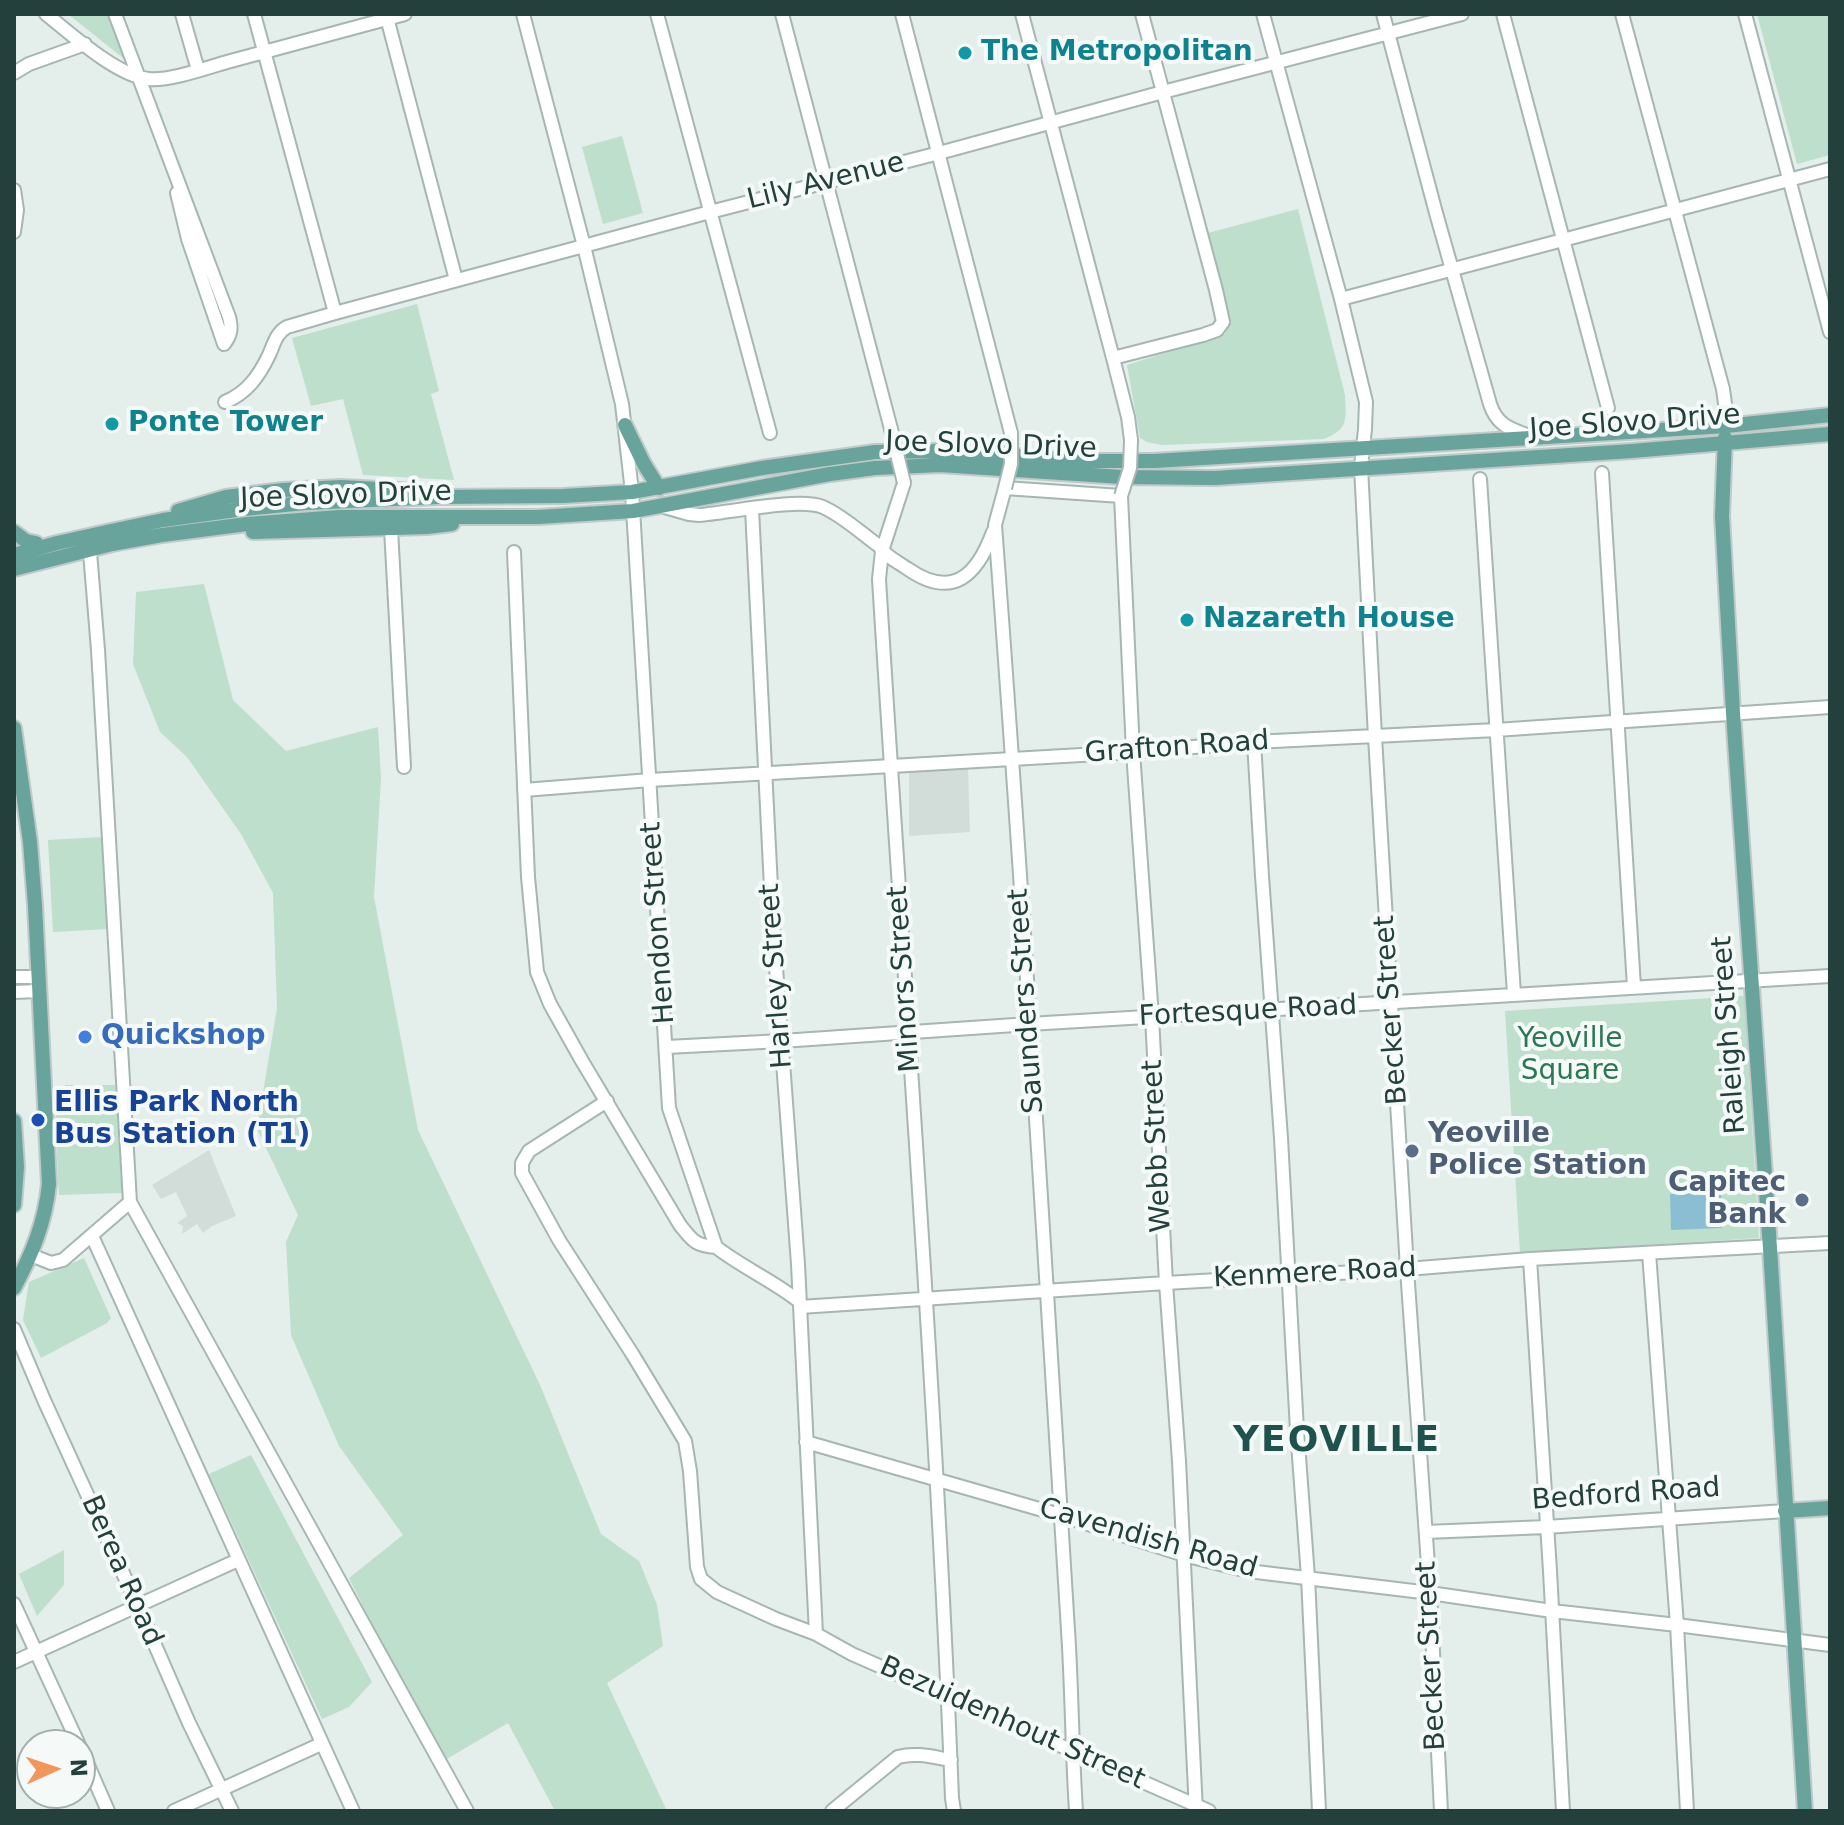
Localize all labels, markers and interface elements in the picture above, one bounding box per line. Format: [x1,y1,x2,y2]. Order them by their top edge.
place label: The Metropolitan [981,36,1253,70]
marker: The Metropolitan [956,44,974,62]
street label: Lily Avenue [744,146,908,218]
street label: Joe Slovo Drive [1528,399,1742,447]
place label: Ponte Tower [128,407,323,441]
marker: Ponte Tower [103,415,121,433]
street label: Joe Slovo Drive [885,426,1097,466]
street label: Joe Slovo Drive [240,476,452,516]
place label: Nazareth House [1203,603,1455,637]
marker: Nazareth House [1178,611,1196,629]
street label: Grafton Road [1084,725,1270,771]
street label: Hendon Street [635,821,683,1025]
street label: Harley Street [754,882,800,1070]
street label: Minors Street [882,885,928,1073]
street label: Saunders Street [1002,887,1052,1115]
street label: Becker Street [1369,914,1415,1106]
street label: Raleigh Street [1706,935,1754,1135]
street label: Fortesque Road [1138,990,1358,1034]
place label: Quickshop [101,1020,265,1054]
park label: Yeoville Square [1518,1023,1622,1089]
marker: Quickshop [76,1028,94,1046]
street label: Webb Street [1137,1059,1179,1233]
place label: Ellis Park North Bus Station (T1) [54,1087,310,1153]
marker: Ellis Park North Bus Station (T1) [29,1111,47,1129]
place label: Yeoville Police Station [1428,1118,1647,1184]
marker: Yeoville Police Station [1403,1142,1421,1160]
place label: Capitec Bank [1668,1167,1786,1233]
marker: Capitec Bank [1793,1191,1811,1209]
street label: Kenmere Road [1212,1252,1418,1296]
district label: YEOVILLE [1233,1420,1441,1464]
street label: Bedford Road [1530,1472,1722,1518]
street label: Berea Road [73,1491,169,1651]
street label: Cavendish Road [1035,1492,1261,1586]
street label: Becker Street [1410,1560,1454,1752]
street label: Bezuidenhout Street [874,1650,1150,1798]
north arrow [16,1729,96,1809]
text: N [66,1758,91,1778]

